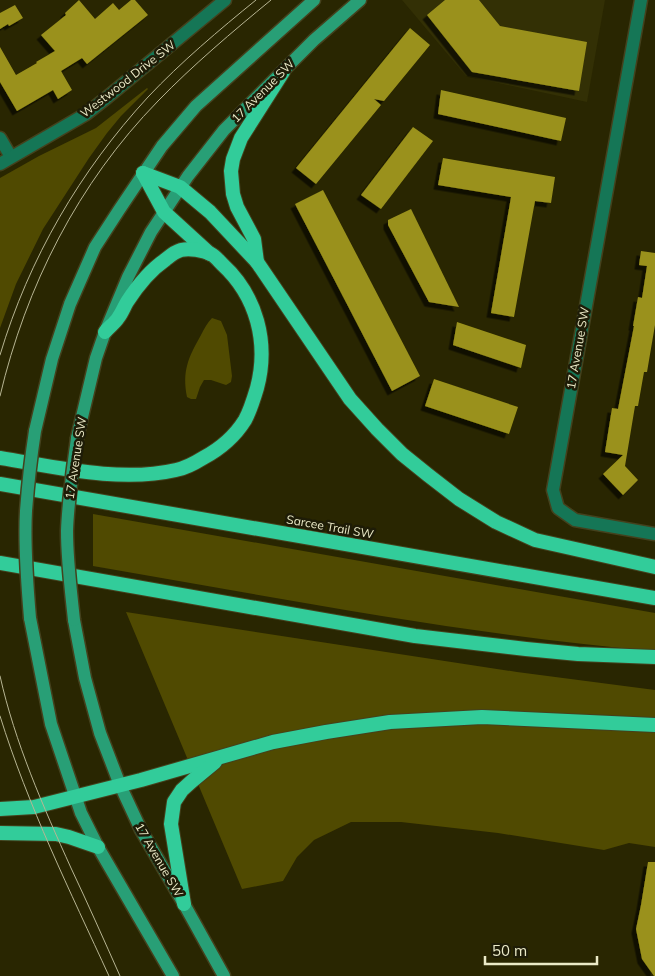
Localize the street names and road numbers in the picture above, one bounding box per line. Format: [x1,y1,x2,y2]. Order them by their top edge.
street label: Westwood Drive SW [77,37,178,120]
street label: 17 Avenue SW [228,56,297,125]
street label: 17 Avenue SW [563,306,592,390]
street label: 17 Avenue SW [62,416,89,500]
street label: Sarcee Trail SW [285,511,375,542]
street label: 17 Avenue SW [132,820,187,900]

